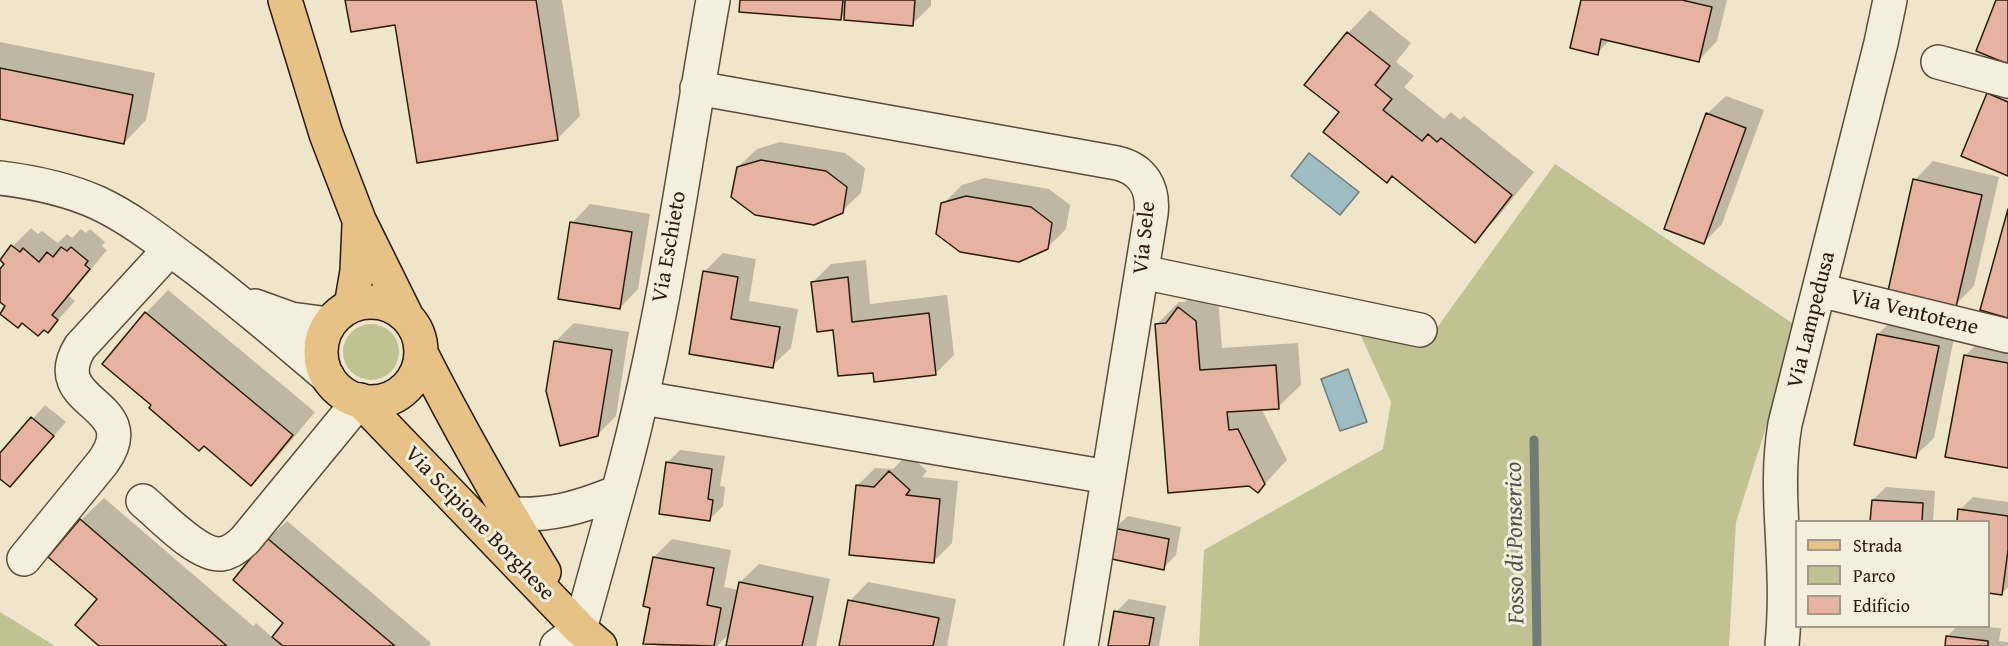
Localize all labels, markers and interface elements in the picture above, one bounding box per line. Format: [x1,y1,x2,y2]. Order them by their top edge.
street label: Via Eschieto [647,189,693,305]
street label: Via Sele [1128,200,1162,276]
street label: Via Lampedusa [1782,249,1842,391]
street label: Via Ventotene [1847,284,1981,342]
street label: Via Scipione Borghese [398,441,560,607]
water label: Fosso di Ponserico [1500,462,1532,624]
legend [1795,520,1990,628]
text: Strada [1853,532,1902,559]
text: Parco [1853,562,1896,589]
text: Edificio [1853,592,1910,619]

